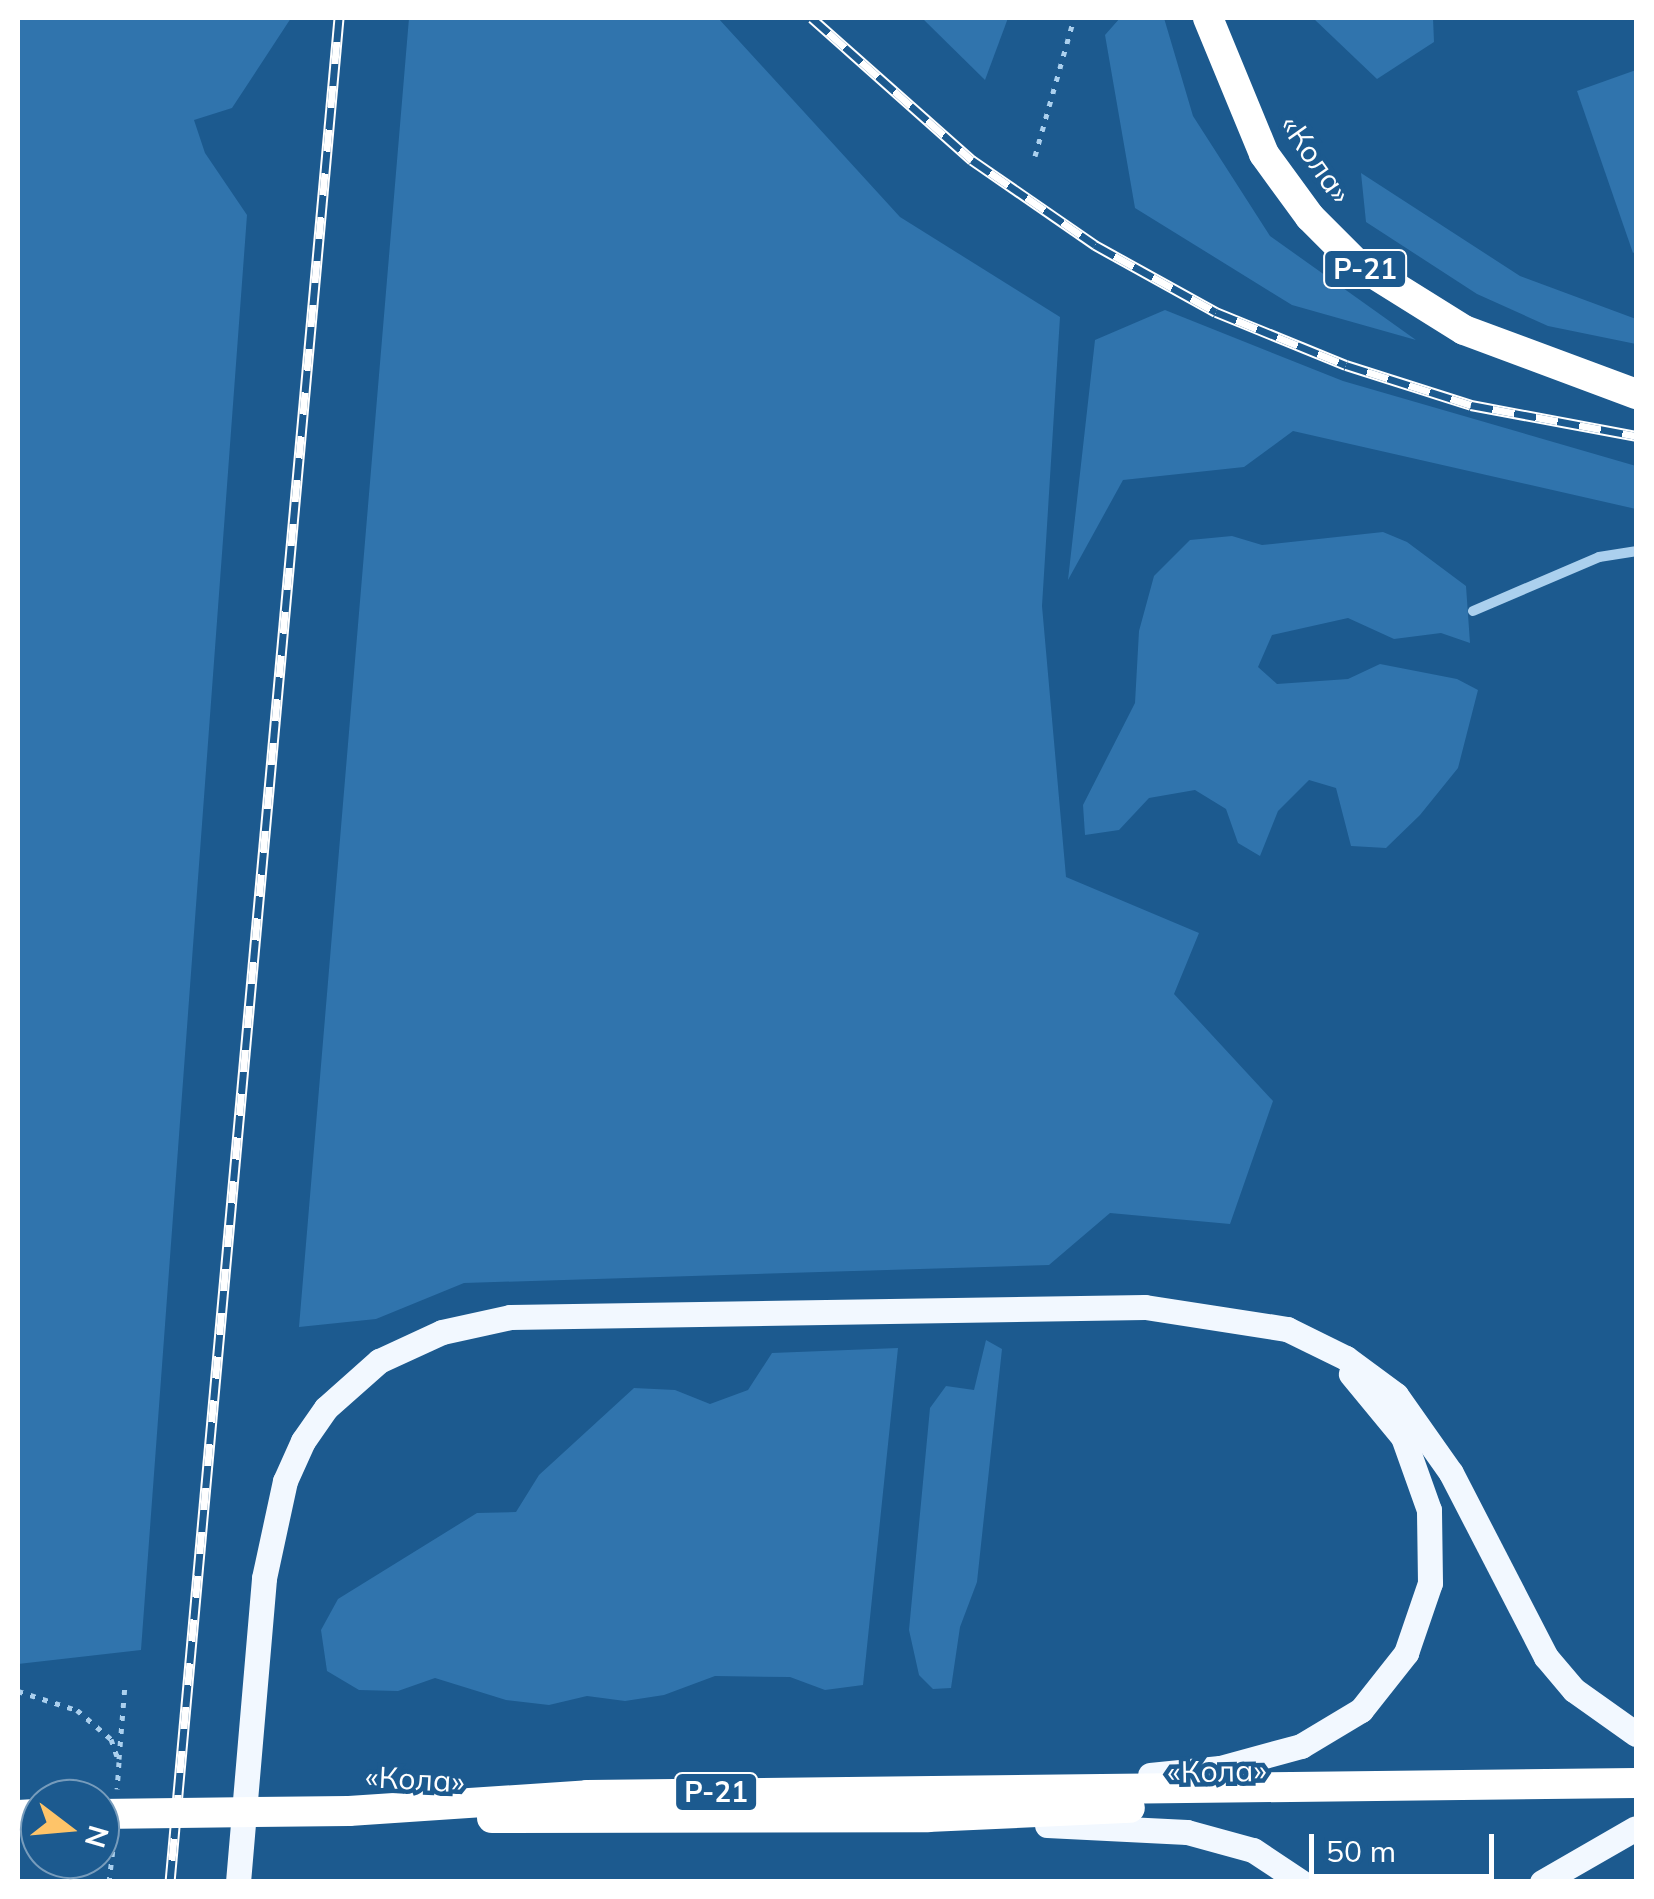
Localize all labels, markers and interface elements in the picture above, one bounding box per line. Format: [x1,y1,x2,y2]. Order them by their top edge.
street label: «Кола» [1273,108,1359,210]
road number: Р-21 [1322,246,1408,292]
street label: «Кола» [1167,1752,1267,1790]
street label: «Кола» [364,1758,466,1800]
road number: Р-21 [674,1769,758,1815]
north arrow [20,1779,120,1879]
scale bar [1314,1814,1499,1876]
text: N [78,1822,117,1852]
text: 50 m [1326,1832,1396,1870]

